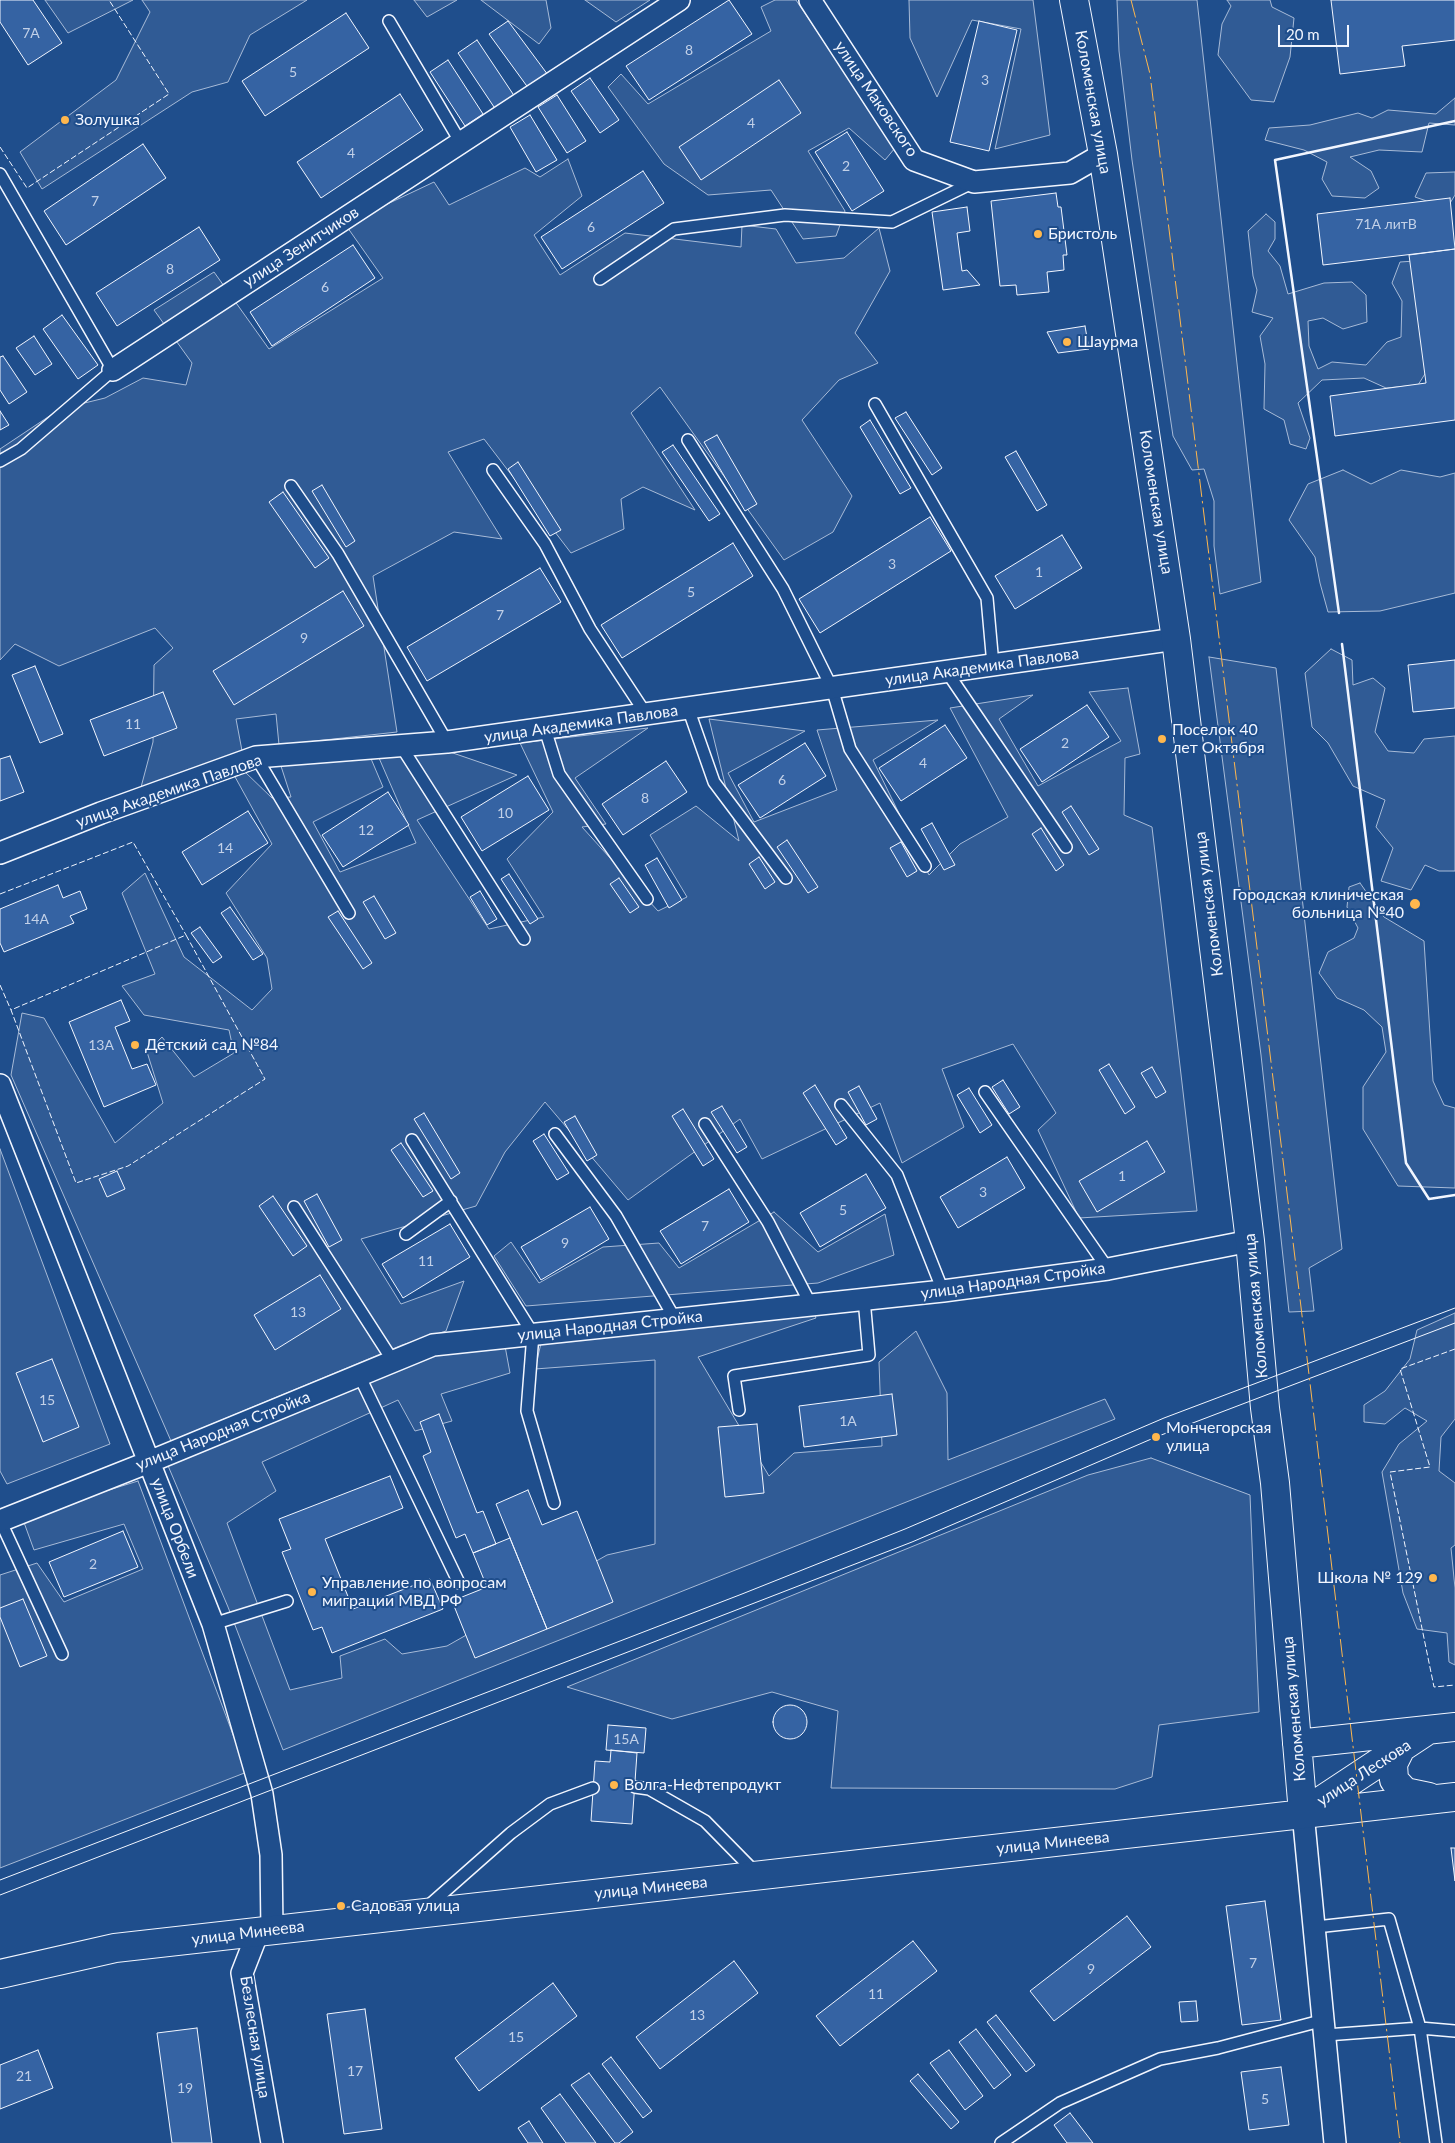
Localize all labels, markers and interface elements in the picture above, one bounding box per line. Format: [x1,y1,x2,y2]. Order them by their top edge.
scale bar [1280,15,1351,47]
house number: 7А [22,25,40,41]
text: 20 m [1286,25,1320,43]
street label: Коломенская улица [1071,29,1115,175]
street label: улица Маковского [830,38,922,160]
house number: 8 [685,42,693,58]
house number: 5 [289,64,297,80]
house number: 3 [981,72,989,88]
place label: Золушка [75,110,140,130]
marker: Золушка [59,114,71,126]
house number: 4 [747,115,755,131]
house number: 4 [347,145,355,161]
house number: 2 [842,158,850,174]
house number: 7 [91,193,99,209]
street label: улица Зенитчиков [240,202,362,292]
house number: 71А литВ [1355,216,1417,232]
house number: 6 [587,219,595,235]
place label: Бристоль [1048,224,1117,244]
marker: Бристоль [1032,228,1044,240]
house number: 8 [166,261,174,277]
house number: 6 [321,279,329,295]
place label: Шаурма [1077,332,1138,352]
marker: Шаурма [1061,336,1073,348]
street label: Коломенская улица [1135,429,1177,575]
house number: 3 [888,556,896,572]
house number: 1 [1035,564,1043,580]
house number: 5 [687,584,695,600]
house number: 7 [496,607,504,623]
house number: 9 [300,630,308,646]
street label: улица Академика Павлова [884,644,1080,690]
street label: улица Академика Павлова [483,701,679,747]
house number: 11 [125,716,141,732]
place label: Поселок 40 лет Октября [1172,720,1265,758]
marker: Поселок 40 лет Октября [1156,733,1168,745]
house number: 2 [1061,735,1069,751]
street label: улица Академика Павлова [73,750,265,832]
house number: 4 [919,755,927,771]
house number: 6 [778,772,786,788]
house number: 8 [641,790,649,806]
house number: 10 [497,805,513,821]
house number: 12 [358,822,374,838]
street label: Коломенская улица [1191,831,1227,977]
house number: 14 [217,840,233,856]
place label: Городская клиническая больница №40 [1232,885,1404,923]
marker: Городская клиническая больница №40 [1408,897,1422,911]
house number: 14А [23,911,49,927]
place label: Детский сад №84 [145,1035,278,1055]
house number: 13А [88,1037,114,1053]
marker: Детский сад №84 [129,1039,141,1051]
house number: 1 [1118,1168,1126,1184]
house number: 3 [979,1184,987,1200]
house number: 5 [839,1202,847,1218]
house number: 7 [701,1218,709,1234]
street label: Коломенская улица [1240,1233,1272,1379]
house number: 9 [561,1235,569,1251]
house number: 11 [418,1253,434,1269]
street label: улица Народная Стройка [919,1259,1107,1303]
house number: 13 [290,1304,306,1320]
street label: улица Народная Стройка [516,1307,704,1345]
street label: улица Народная Стройка [133,1387,313,1475]
house number: 15 [39,1392,55,1408]
house number: 1А [839,1413,857,1429]
place label: Мончегорская улица [1166,1418,1271,1456]
marker: Мончегорская улица [1150,1431,1162,1443]
street label: улица Орбели [147,1475,203,1581]
house number: 2 [89,1556,97,1572]
place label: Школа № 129 [1317,1568,1423,1588]
marker: Школа № 129 [1427,1572,1439,1584]
place label: Управление по вопросам миграции МВД РФ [322,1573,506,1611]
marker: Управление по вопросам миграции МВД РФ [306,1586,318,1598]
street label: Коломенская улица [1278,1636,1310,1782]
house number: 15А [613,1731,639,1747]
street label: улица Лескова [1313,1735,1415,1811]
place label: Волга-Нефтепродукт [624,1775,781,1795]
marker: Волга-Нефтепродукт [608,1779,620,1791]
street label: улица Минеева [996,1828,1110,1858]
street label: улица Минеева [594,1873,708,1903]
place label: Садовая улица [351,1896,460,1916]
marker: Садовая улица [335,1900,347,1912]
street label: улица Минеева [190,1917,306,1949]
house number: 7 [1249,1955,1257,1971]
house number: 9 [1087,1961,1095,1977]
street label: Безлесная улица [236,1974,274,2100]
house number: 11 [868,1986,884,2002]
house number: 13 [689,2007,705,2023]
house number: 15 [508,2029,524,2045]
house number: 17 [347,2063,363,2079]
house number: 21 [16,2068,32,2084]
house number: 19 [177,2080,193,2096]
house number: 5 [1261,2091,1269,2107]

